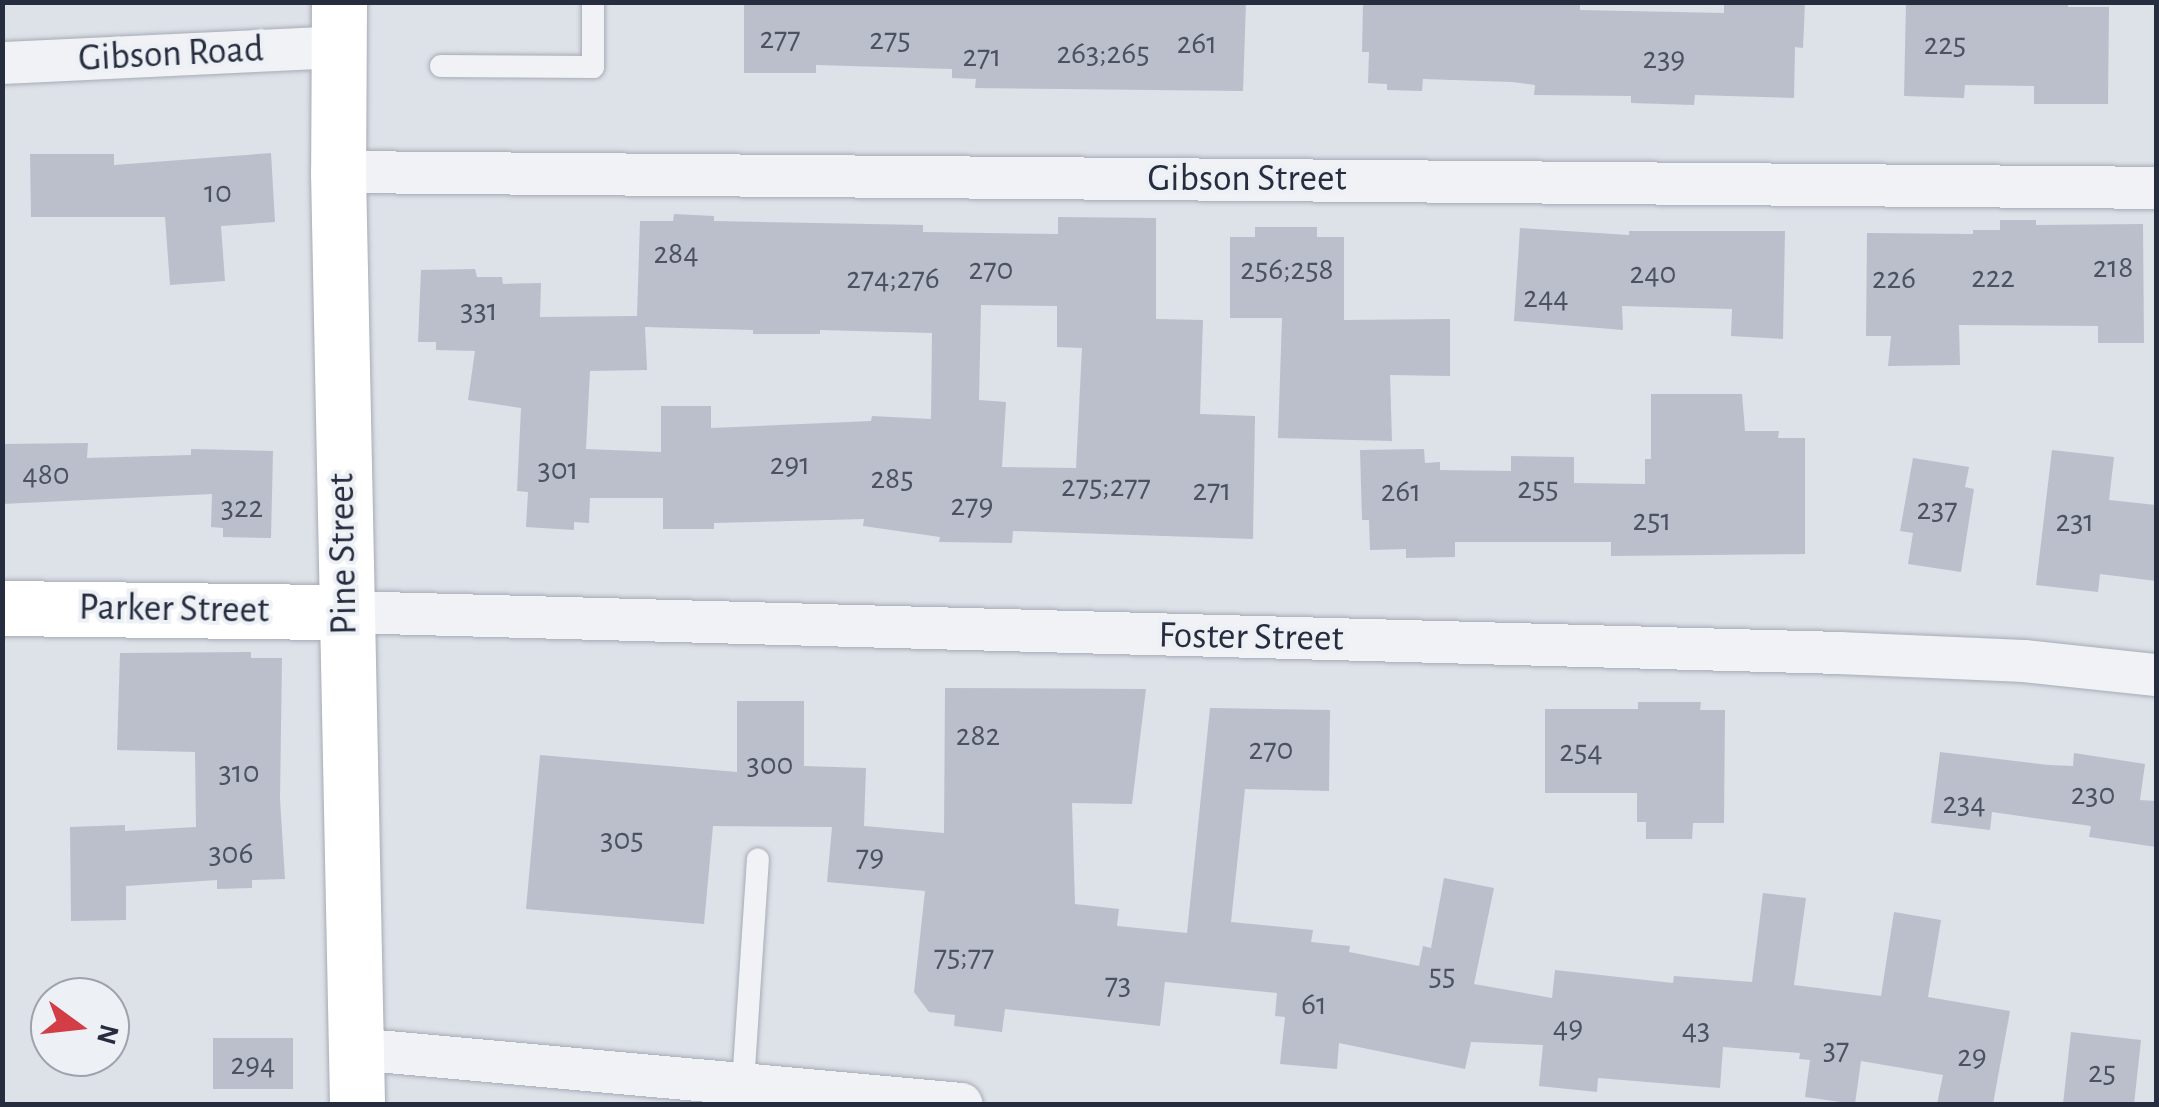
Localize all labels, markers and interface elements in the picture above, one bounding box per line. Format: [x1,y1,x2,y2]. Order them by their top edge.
house number: 277 [759,19,801,57]
house number: 275 [869,20,911,58]
house number: 261 [1177,24,1217,62]
house number: 225 [1924,25,1966,63]
street label: Gibson Road [77,27,265,83]
house number: 263;265 [1056,34,1150,72]
house number: 271 [963,37,1001,75]
house number: 239 [1643,39,1685,77]
street label: Gibson Street [1147,157,1347,203]
house number: 10 [204,173,232,211]
house number: 284 [653,234,699,272]
house number: 218 [2093,248,2133,286]
house number: 270 [969,250,1013,288]
house number: 256;258 [1240,250,1334,288]
house number: 240 [1630,254,1676,292]
house number: 222 [1971,258,2015,296]
house number: 274;276 [846,259,940,297]
house number: 226 [1872,259,1916,297]
house number: 244 [1523,278,1569,316]
house number: 331 [460,291,498,329]
house number: 291 [770,445,810,483]
house number: 301 [537,450,579,488]
house number: 480 [22,455,70,493]
house number: 285 [870,459,914,497]
house number: 275;277 [1061,467,1151,505]
house number: 255 [1517,469,1559,507]
house number: 271 [1193,471,1231,509]
house number: 261 [1381,472,1421,510]
street label: Pine Street [320,473,368,635]
house number: 279 [951,486,993,524]
house number: 322 [221,488,263,526]
house number: 237 [1916,490,1958,528]
house number: 251 [1633,501,1671,539]
house number: 231 [2056,502,2094,540]
street label: Parker Street [78,586,270,634]
street label: Foster Street [1158,614,1344,662]
house number: 282 [956,716,1000,754]
house number: 270 [1249,730,1293,768]
house number: 254 [1559,732,1603,770]
house number: 300 [747,745,793,783]
house number: 310 [218,753,260,791]
house number: 230 [2071,775,2115,813]
house number: 234 [1942,784,1986,822]
house number: 305 [600,820,644,858]
house number: 306 [208,834,254,872]
house number: 79 [856,837,884,875]
house number: 75;77 [934,937,994,975]
house number: 55 [1429,956,1455,994]
house number: 73 [1105,965,1131,1003]
north arrow [30,977,130,1077]
house number: 61 [1301,985,1327,1023]
house number: 49 [1553,1008,1583,1046]
house number: 43 [1682,1010,1710,1048]
text: N [91,1021,123,1047]
house number: 37 [1823,1030,1849,1068]
house number: 29 [1957,1037,1987,1075]
house number: 294 [231,1045,275,1083]
house number: 25 [2088,1053,2116,1091]

